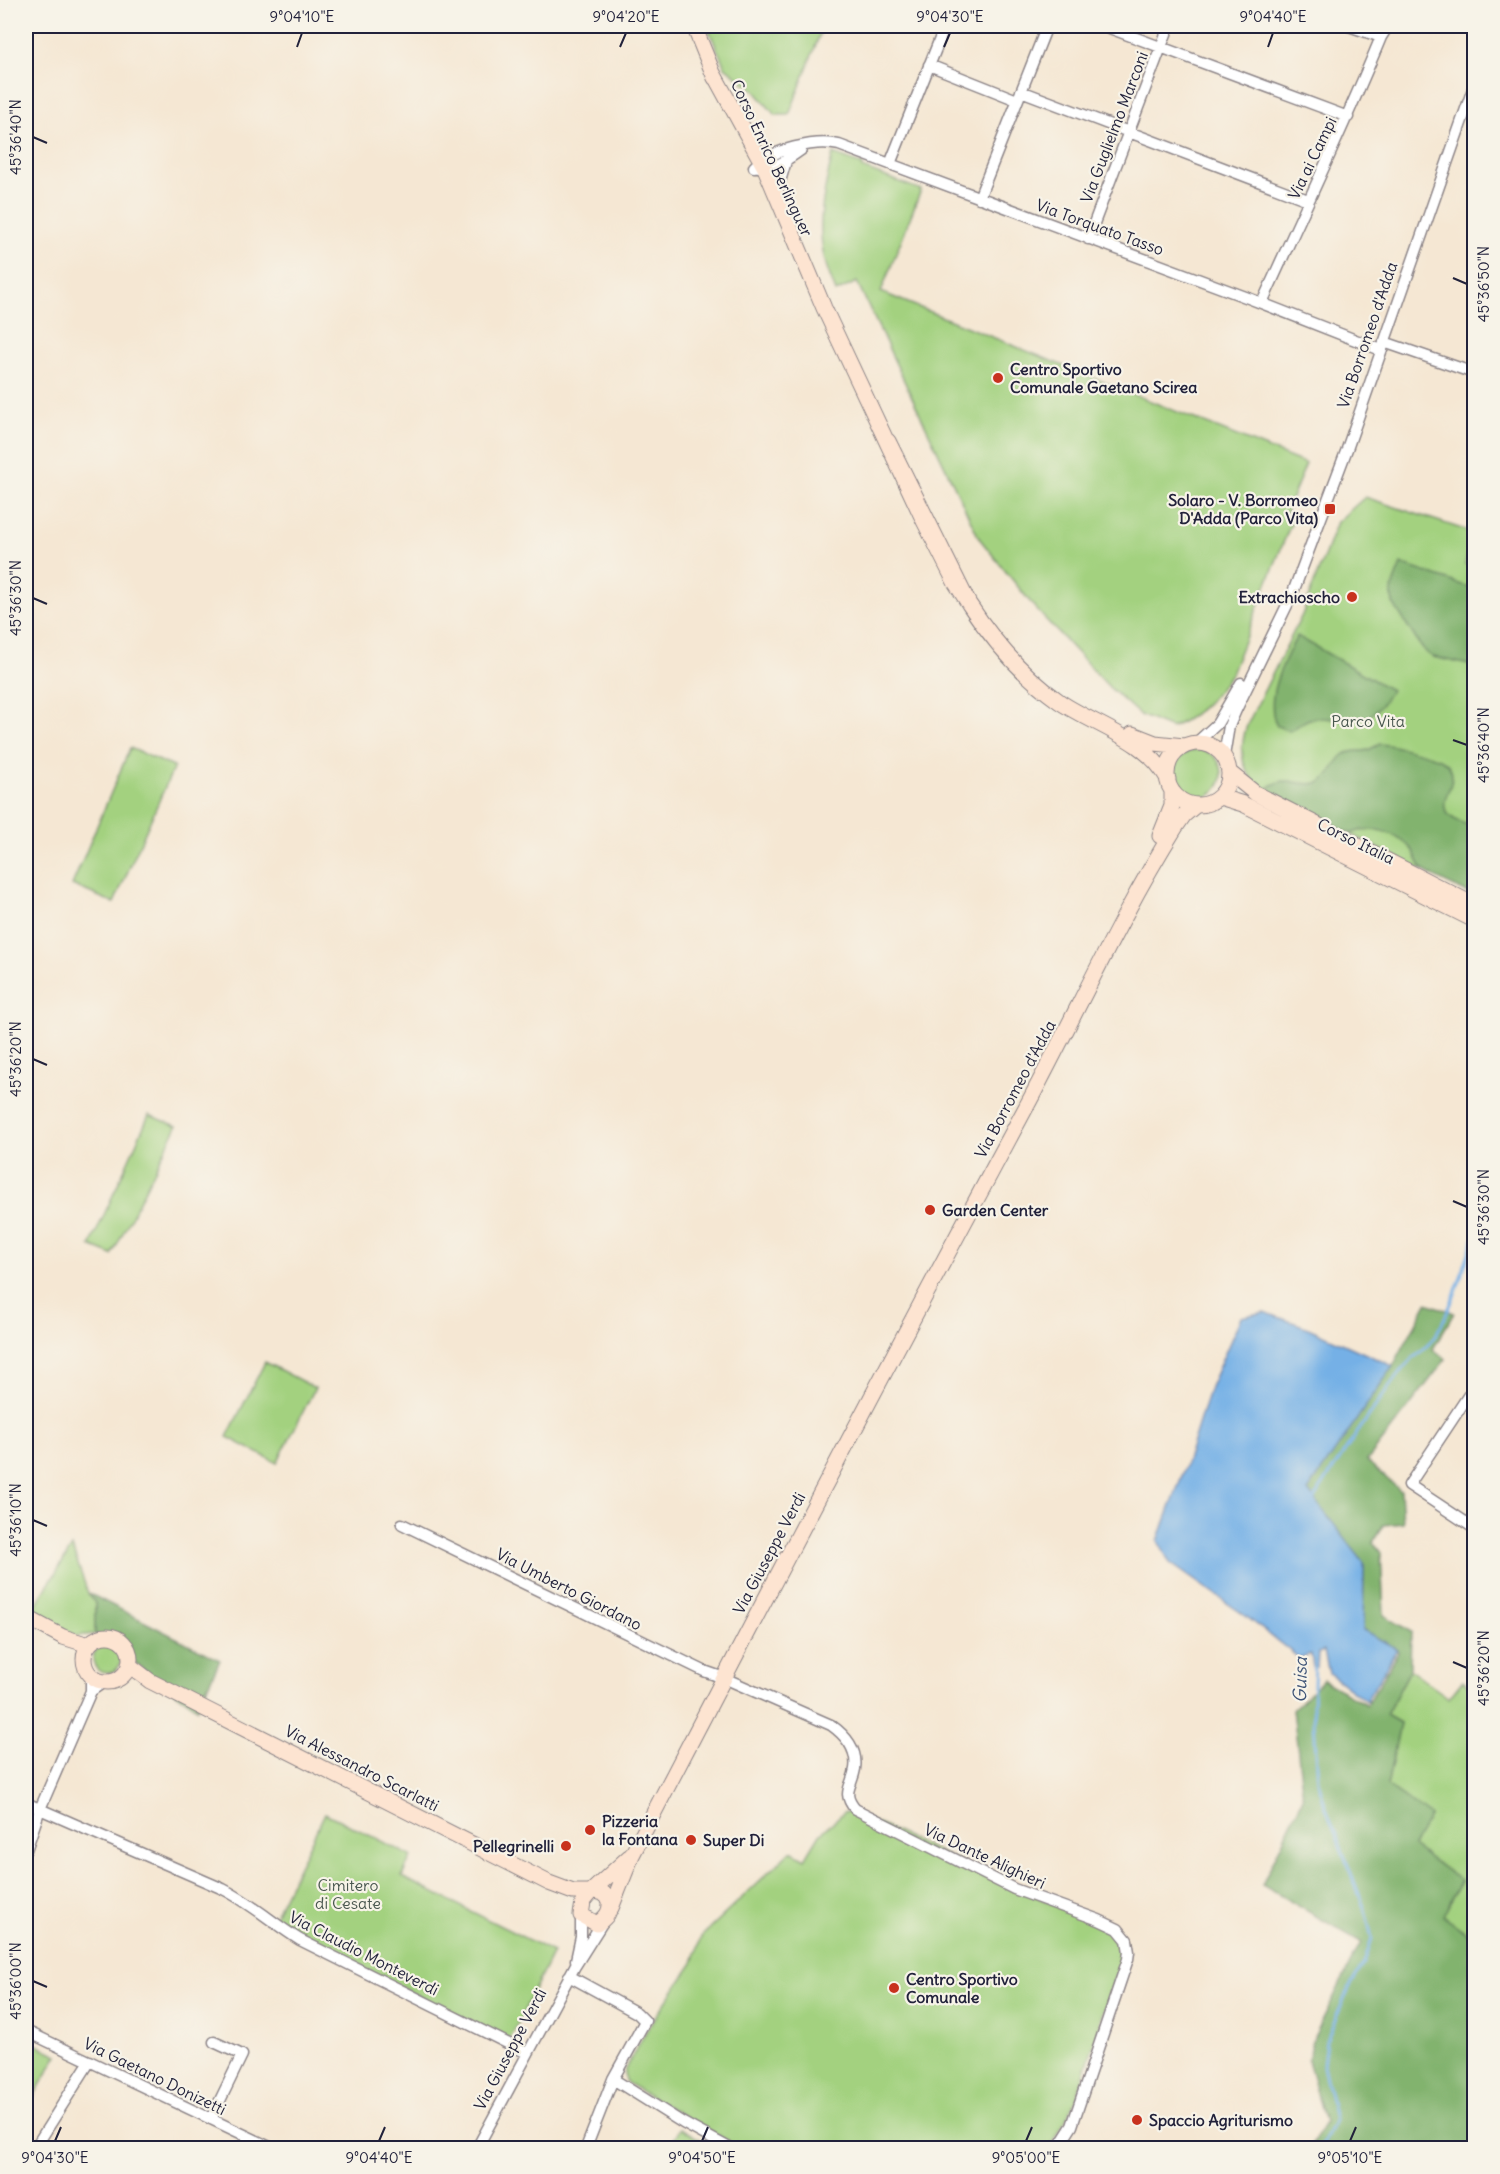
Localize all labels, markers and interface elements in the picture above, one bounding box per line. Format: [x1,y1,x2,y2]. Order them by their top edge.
text: 9°04'10"E [270,7,335,26]
text: 9°04'20"E [592,7,660,26]
text: 9°04'30"E [916,7,984,26]
text: 9°04'40"E [1239,7,1307,26]
street label: Via Guglielmo Marconi [1076,48,1152,206]
street label: Corso Enrico Berlinguer [727,76,817,240]
text: 45°36'40"N [6,99,25,175]
street label: Via ai Campi [1283,113,1341,203]
street label: Via Torquato Tasso [1033,195,1167,259]
text: 45°36'50"N [1474,246,1493,322]
street label: Via Borromeo d'Adda [1333,259,1401,411]
place label: Centro Sportivo Comunale Gaetano Scirea [1010,359,1197,397]
marker: Centro Sportivo Comunale Gaetano Scirea [991,371,1005,385]
place label: Solaro - V. Borromeo D'Adda (Parco Vita) [1168,490,1318,529]
marker: Solaro - V. Borromeo D'Adda (Parco Vita) [1323,502,1337,516]
text: 45°36'30"N [6,560,25,636]
place label: Extrachioscho [1238,587,1340,607]
marker: Extrachioscho [1345,590,1359,604]
text: 45°36'40"N [1474,707,1493,783]
park label: Parco Vita [1331,711,1405,731]
street label: Corso Italia [1314,814,1398,868]
street label: Via Borromeo d'Adda [970,1017,1060,1161]
text: 45°36'20"N [6,1021,25,1097]
text: 45°36'30"N [1474,1169,1493,1245]
place label: Garden Center [942,1200,1049,1220]
marker: Garden Center [923,1203,937,1217]
text: 45°36'10"N [6,1483,25,1557]
street label: Via Giuseppe Verdi [728,1489,810,1617]
street label: Via Umberto Giordano [493,1544,645,1634]
text: 45°36'20"N [1474,1630,1493,1706]
water label: Guisa [1288,1655,1312,1703]
street label: Via Alessandro Scarlatti [282,1720,442,1816]
place label: Pizzeria la Fontana [602,1811,678,1849]
street label: Via Dante Alighieri [921,1819,1049,1893]
marker: Pizzeria la Fontana [583,1823,597,1837]
place label: Super Di [703,1830,764,1851]
marker: Super Di [684,1833,698,1847]
place label: Pellegrinelli [473,1836,554,1857]
marker: Pellegrinelli [559,1839,573,1853]
park label: Cimitero di Cesate [315,1875,381,1913]
street label: Via Claudio Monteverdi [286,1907,442,1999]
text: 45°36'00"N [6,1942,25,2020]
place label: Centro Sportivo Comunale [906,1969,1018,2007]
marker: Centro Sportivo Comunale [887,1981,901,1995]
street label: Via Giuseppe Verdi [469,1985,551,2113]
street label: Via Gaetano Donizetti [81,2033,229,2119]
place label: Spaccio Agriturismo [1149,2110,1293,2131]
marker: Spaccio Agriturismo [1130,2113,1144,2127]
text: 9°04'30"E [21,2148,89,2167]
text: 9°04'40"E [345,2148,413,2167]
text: 9°04'50"E [668,2148,736,2167]
text: 9°05'00"E [992,2148,1061,2167]
text: 9°05'10"E [1318,2148,1383,2167]

